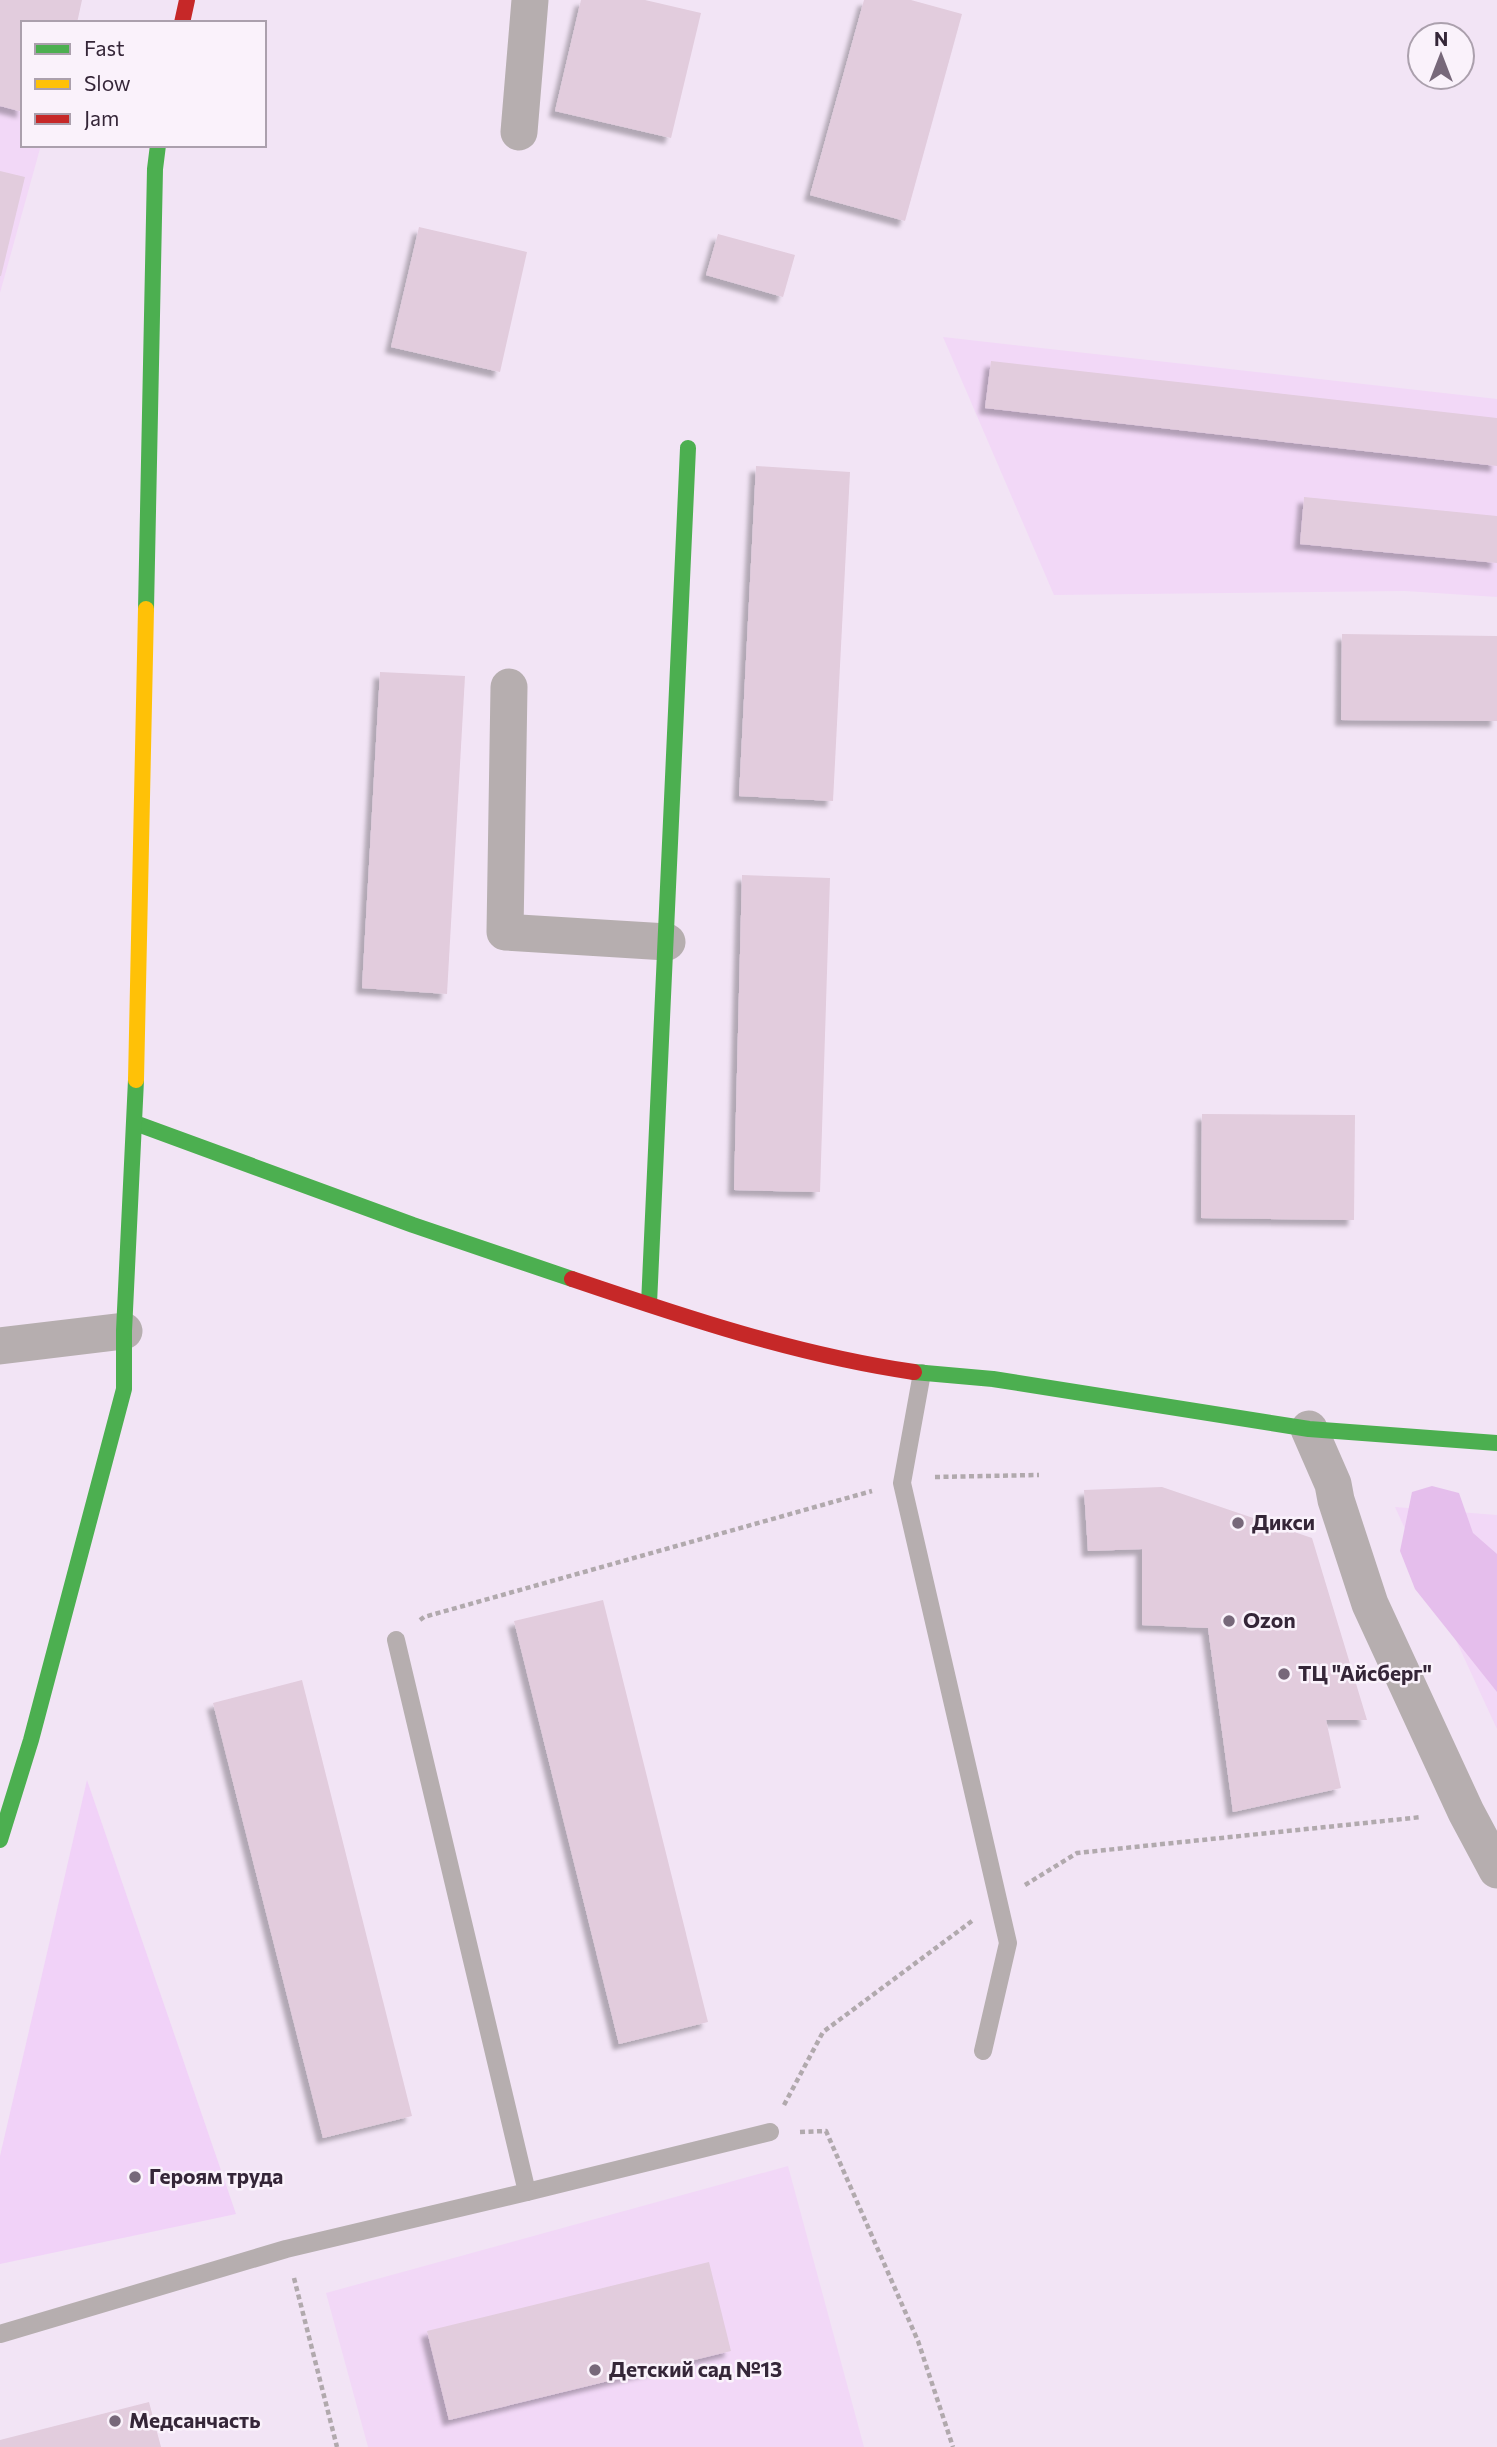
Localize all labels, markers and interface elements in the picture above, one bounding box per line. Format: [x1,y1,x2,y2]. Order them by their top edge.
legend [21,21,266,147]
north arrow [1406,21,1476,91]
text: N [1434,27,1448,50]
text: Fast [84,35,125,60]
text: Slow [84,70,131,95]
text: Jam [84,105,119,130]
place label: Дикси [1252,1509,1315,1534]
marker: Дикси [1230,1515,1246,1531]
place label: Ozon [1243,1607,1296,1632]
marker: Ozon [1221,1613,1237,1629]
place label: ТЦ "Айсберг" [1298,1660,1432,1685]
marker: ТЦ "Айсберг" [1276,1666,1292,1682]
place label: Героям труда [149,2163,283,2188]
marker: Героям труда [127,2169,143,2185]
place label: Детский сад №13 [609,2356,782,2381]
marker: Детский сад №13 [587,2362,603,2378]
place label: Медсанчасть [129,2407,261,2432]
marker: Медсанчасть [107,2413,123,2429]

